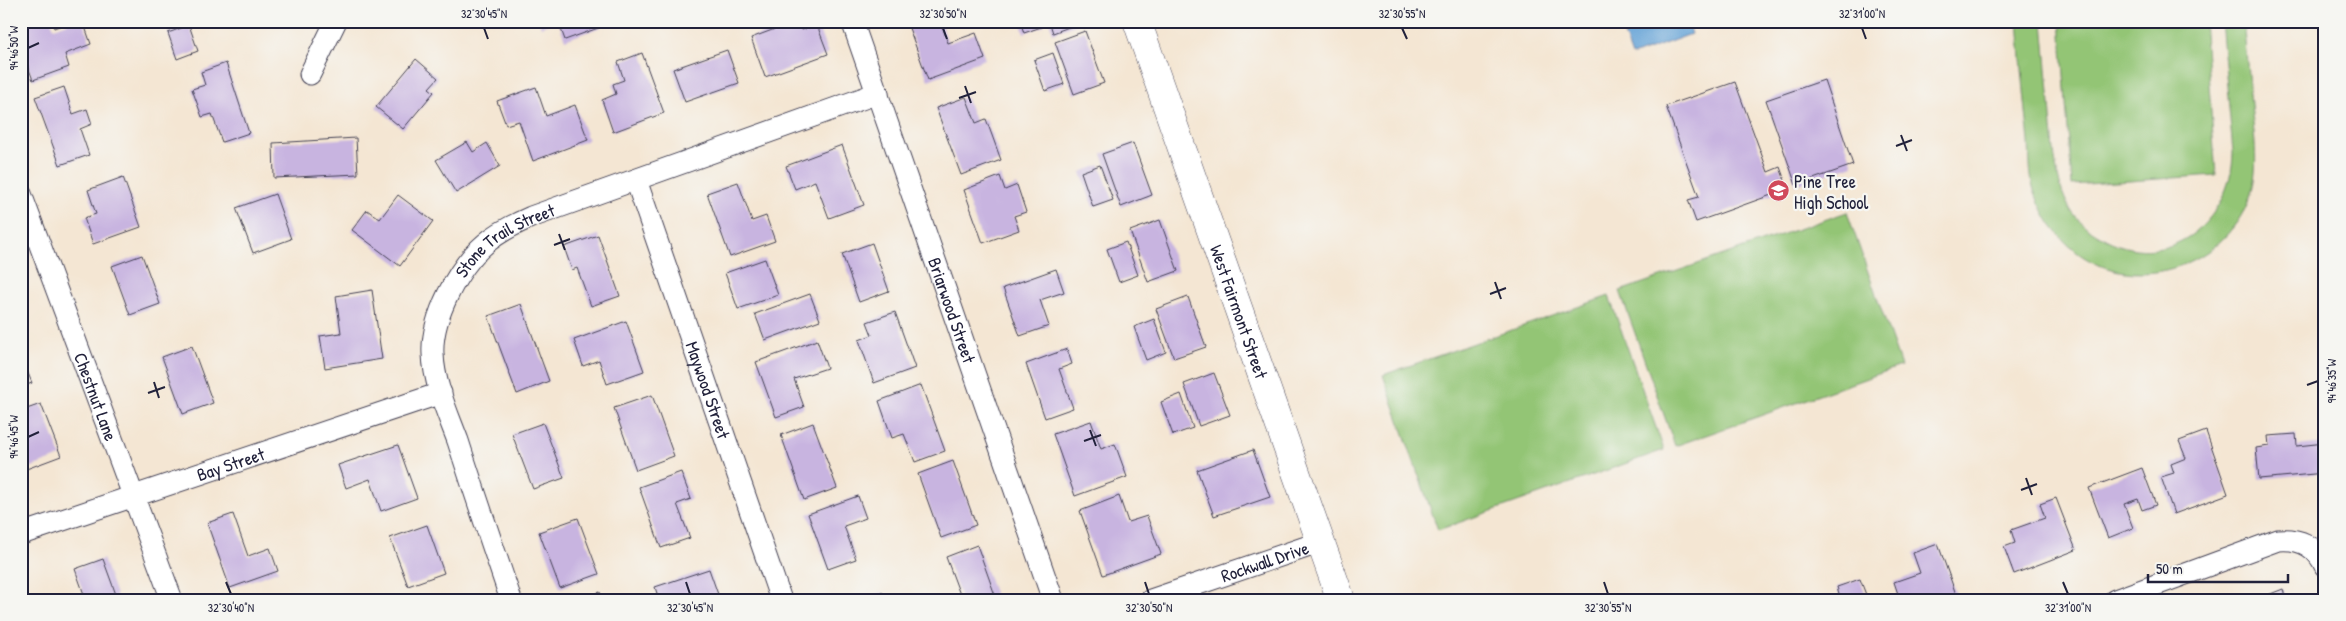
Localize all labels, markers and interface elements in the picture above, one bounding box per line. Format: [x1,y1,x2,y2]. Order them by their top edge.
text: 32°30'45"N [461,5,507,22]
text: 32°30'50"N [920,5,966,22]
text: 32°30'55"N [1379,5,1425,22]
text: 32°31'00"N [1839,5,1885,22]
text: 94°46'50"W [5,25,22,70]
place label: Pine Tree High School [1794,169,1868,215]
school or university icon: Pine Tree High School [1766,179,1790,203]
street label: Stone Trail Street [448,197,559,282]
street label: West Fairmont Street [1204,241,1275,383]
street label: Briarwood Street [922,254,982,367]
street label: Maywood Street [680,338,737,443]
street label: Chestnut Lane [68,349,124,444]
text: 94°46'35"W [2323,358,2340,403]
text: 94°46'45"W [5,415,22,459]
street label: Bay Street [193,440,268,487]
street label: Rockwall Drive [1217,535,1312,588]
scale bar [2148,551,2288,583]
text: 50 m [2156,558,2183,579]
text: 32°30'40"N [208,599,254,616]
text: 32°30'45"N [667,599,713,616]
text: 32°30'50"N [1126,599,1172,616]
text: 32°30'55"N [1585,599,1631,616]
text: 32°31'00"N [2045,599,2091,616]

